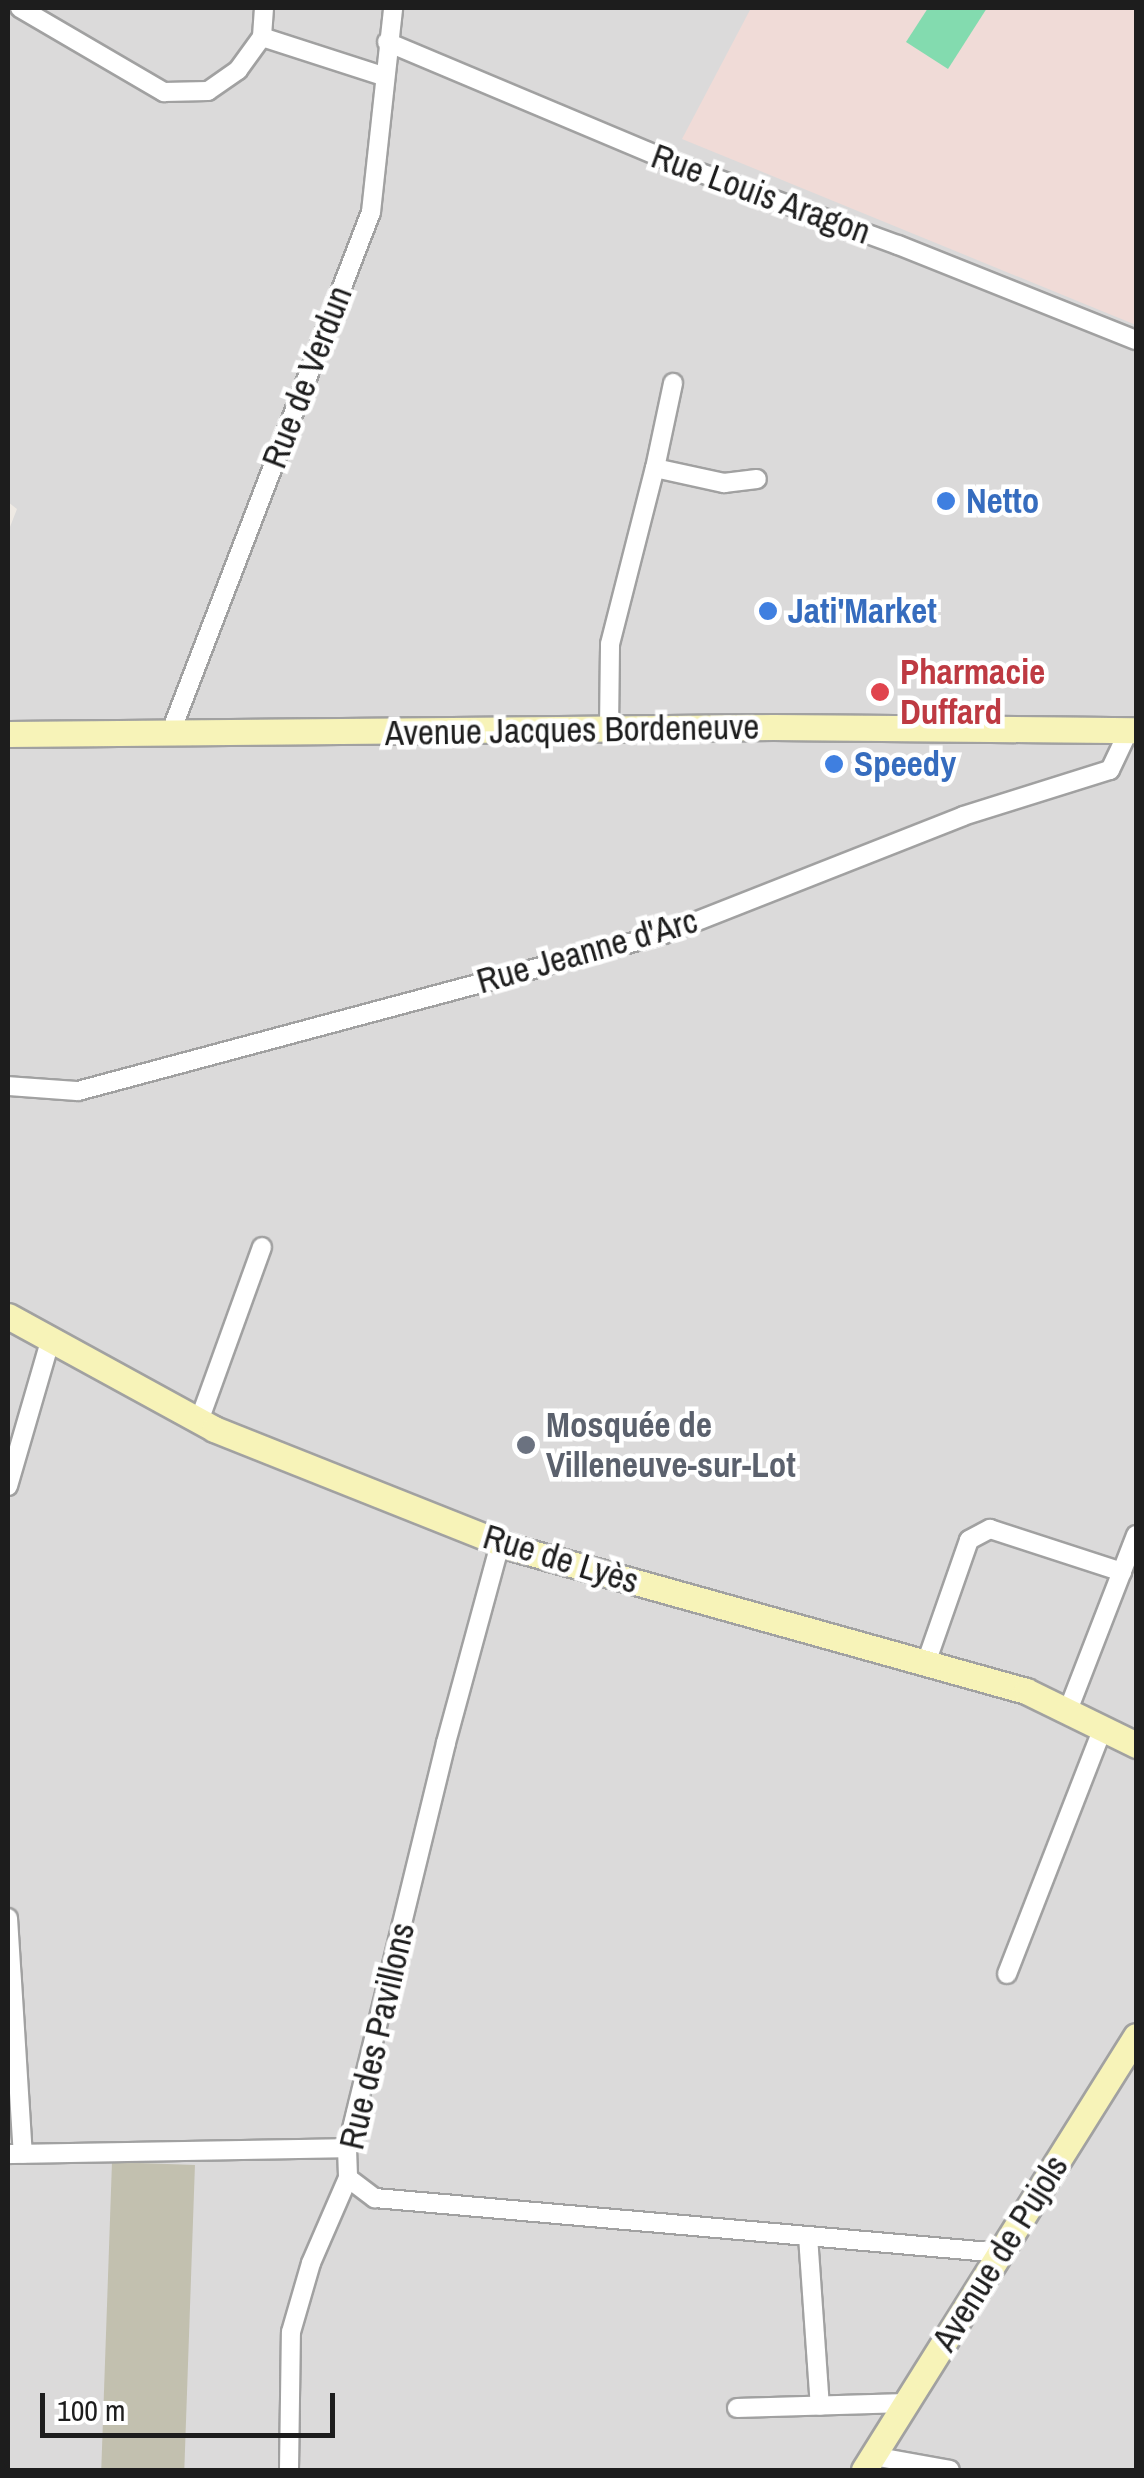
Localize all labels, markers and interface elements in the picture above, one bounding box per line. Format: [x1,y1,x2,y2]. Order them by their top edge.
street label: Rue Louis Aragon [645,135,877,253]
street label: Rue de Verdun [253,280,361,474]
place label: Netto [966,480,1039,522]
marker: Netto [935,490,957,512]
place label: Jati'Market [788,590,937,632]
marker: Jati'Market [757,600,779,622]
place label: Pharmacie Duffard [900,651,1045,733]
marker: Pharmacie Duffard [869,681,891,703]
street label: Avenue Jacques Bordeneuve [384,706,760,754]
place label: Speedy [854,743,956,785]
marker: Speedy [823,753,845,775]
street label: Rue Jeanne d'Arc [472,899,702,1003]
place label: Mosquée de Villeneuve-sur-Lot [546,1404,796,1486]
marker: Mosquée de Villeneuve-sur-Lot [515,1434,537,1456]
street label: Rue de Lyès [478,1516,644,1602]
street label: Rue des Pavillons [331,1919,423,2153]
street label: Avenue de Pujols [923,2147,1077,2359]
scale bar [45,2373,340,2435]
text: 100 m [57,2390,125,2430]

